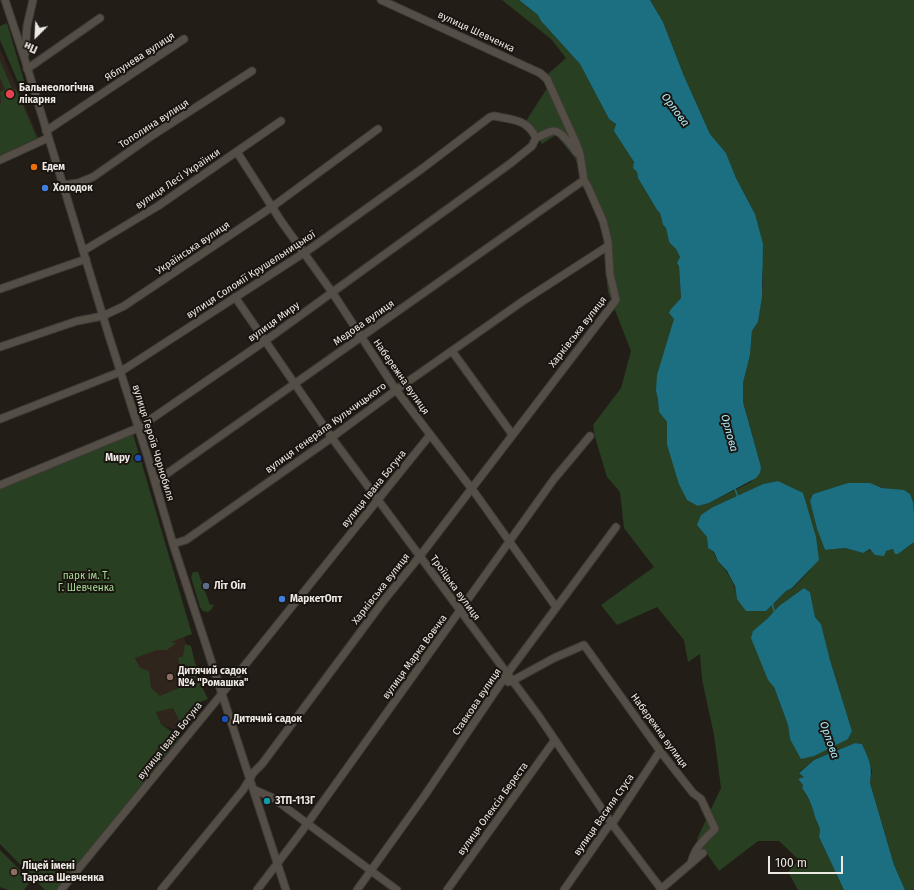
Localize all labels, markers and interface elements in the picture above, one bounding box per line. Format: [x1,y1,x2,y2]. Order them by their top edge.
street label: вулиця Шевченка [436,9,516,55]
north arrow [16,16,56,56]
street label: Яблунева вулиця [103,30,177,84]
text: Пн [22,39,40,56]
place label: Бальнеологічна лікарня [19,82,94,106]
marker: Бальнеологічна лікарня [4,88,16,100]
water label: Орлова [658,91,692,129]
street label: Тополина вулиця [117,97,191,151]
street label: вулиця Лесі Українки [133,146,223,212]
place label: Едем [42,161,65,173]
marker: Едем [29,162,39,172]
place label: Холодок [53,182,93,194]
marker: Холодок [40,183,50,193]
street label: Українська вулиця [154,219,232,277]
street label: вулиця Соломії Крушельницької [184,229,318,321]
street label: Харківська вулиця [547,294,609,370]
street label: Медова вулиця [331,298,397,348]
street label: вулиця Миру [246,299,302,345]
street label: Набережна вулиця [370,337,432,417]
street label: вулиця генерала Кульчицького [263,380,389,476]
street label: вулиця Героїв Чорнобиля [130,383,176,503]
water label: Орлова [718,413,740,453]
street label: вулиця Івана Богуна [339,448,409,530]
place label: Миру [105,452,130,464]
marker: Миру [133,453,143,463]
street label: Харківська вулиця [350,551,412,627]
street label: Троїцька вулиця [427,553,483,623]
park label: парк ім. Т. Г. Шевченка [58,570,114,594]
place label: Літ Оіл [214,580,246,592]
marker: Літ Оіл [201,581,211,591]
place label: МаркетОпт [290,593,342,605]
marker: МаркетОпт [277,594,287,604]
street label: вулиця Марка Вовчка [380,612,450,702]
place label: Дитячий садок №4 "Ромашка" [178,665,248,688]
street label: Ставкова вулиця [450,666,504,738]
marker: Дитячий садок №4 "Ромашка" [165,672,175,682]
street label: Набережна вулиця [628,691,690,771]
street label: вулиця Івана Богуна [135,700,205,782]
place label: Дитячий садок [233,713,302,725]
marker: Дитячий садок [220,714,230,724]
water label: Орлова [816,720,842,760]
street label: вулиця Олексія Береста [455,760,531,858]
street label: вулиця Василя Стуса [571,772,637,858]
place label: ЗТП-113Г [275,795,315,807]
marker: ЗТП-113Г [262,796,272,806]
scale bar [770,848,845,874]
text: 100 m [775,856,807,870]
place label: Ліцей імені Тараса Шевченка [22,860,104,884]
marker: Ліцей імені Тараса Шевченка [9,867,19,877]

